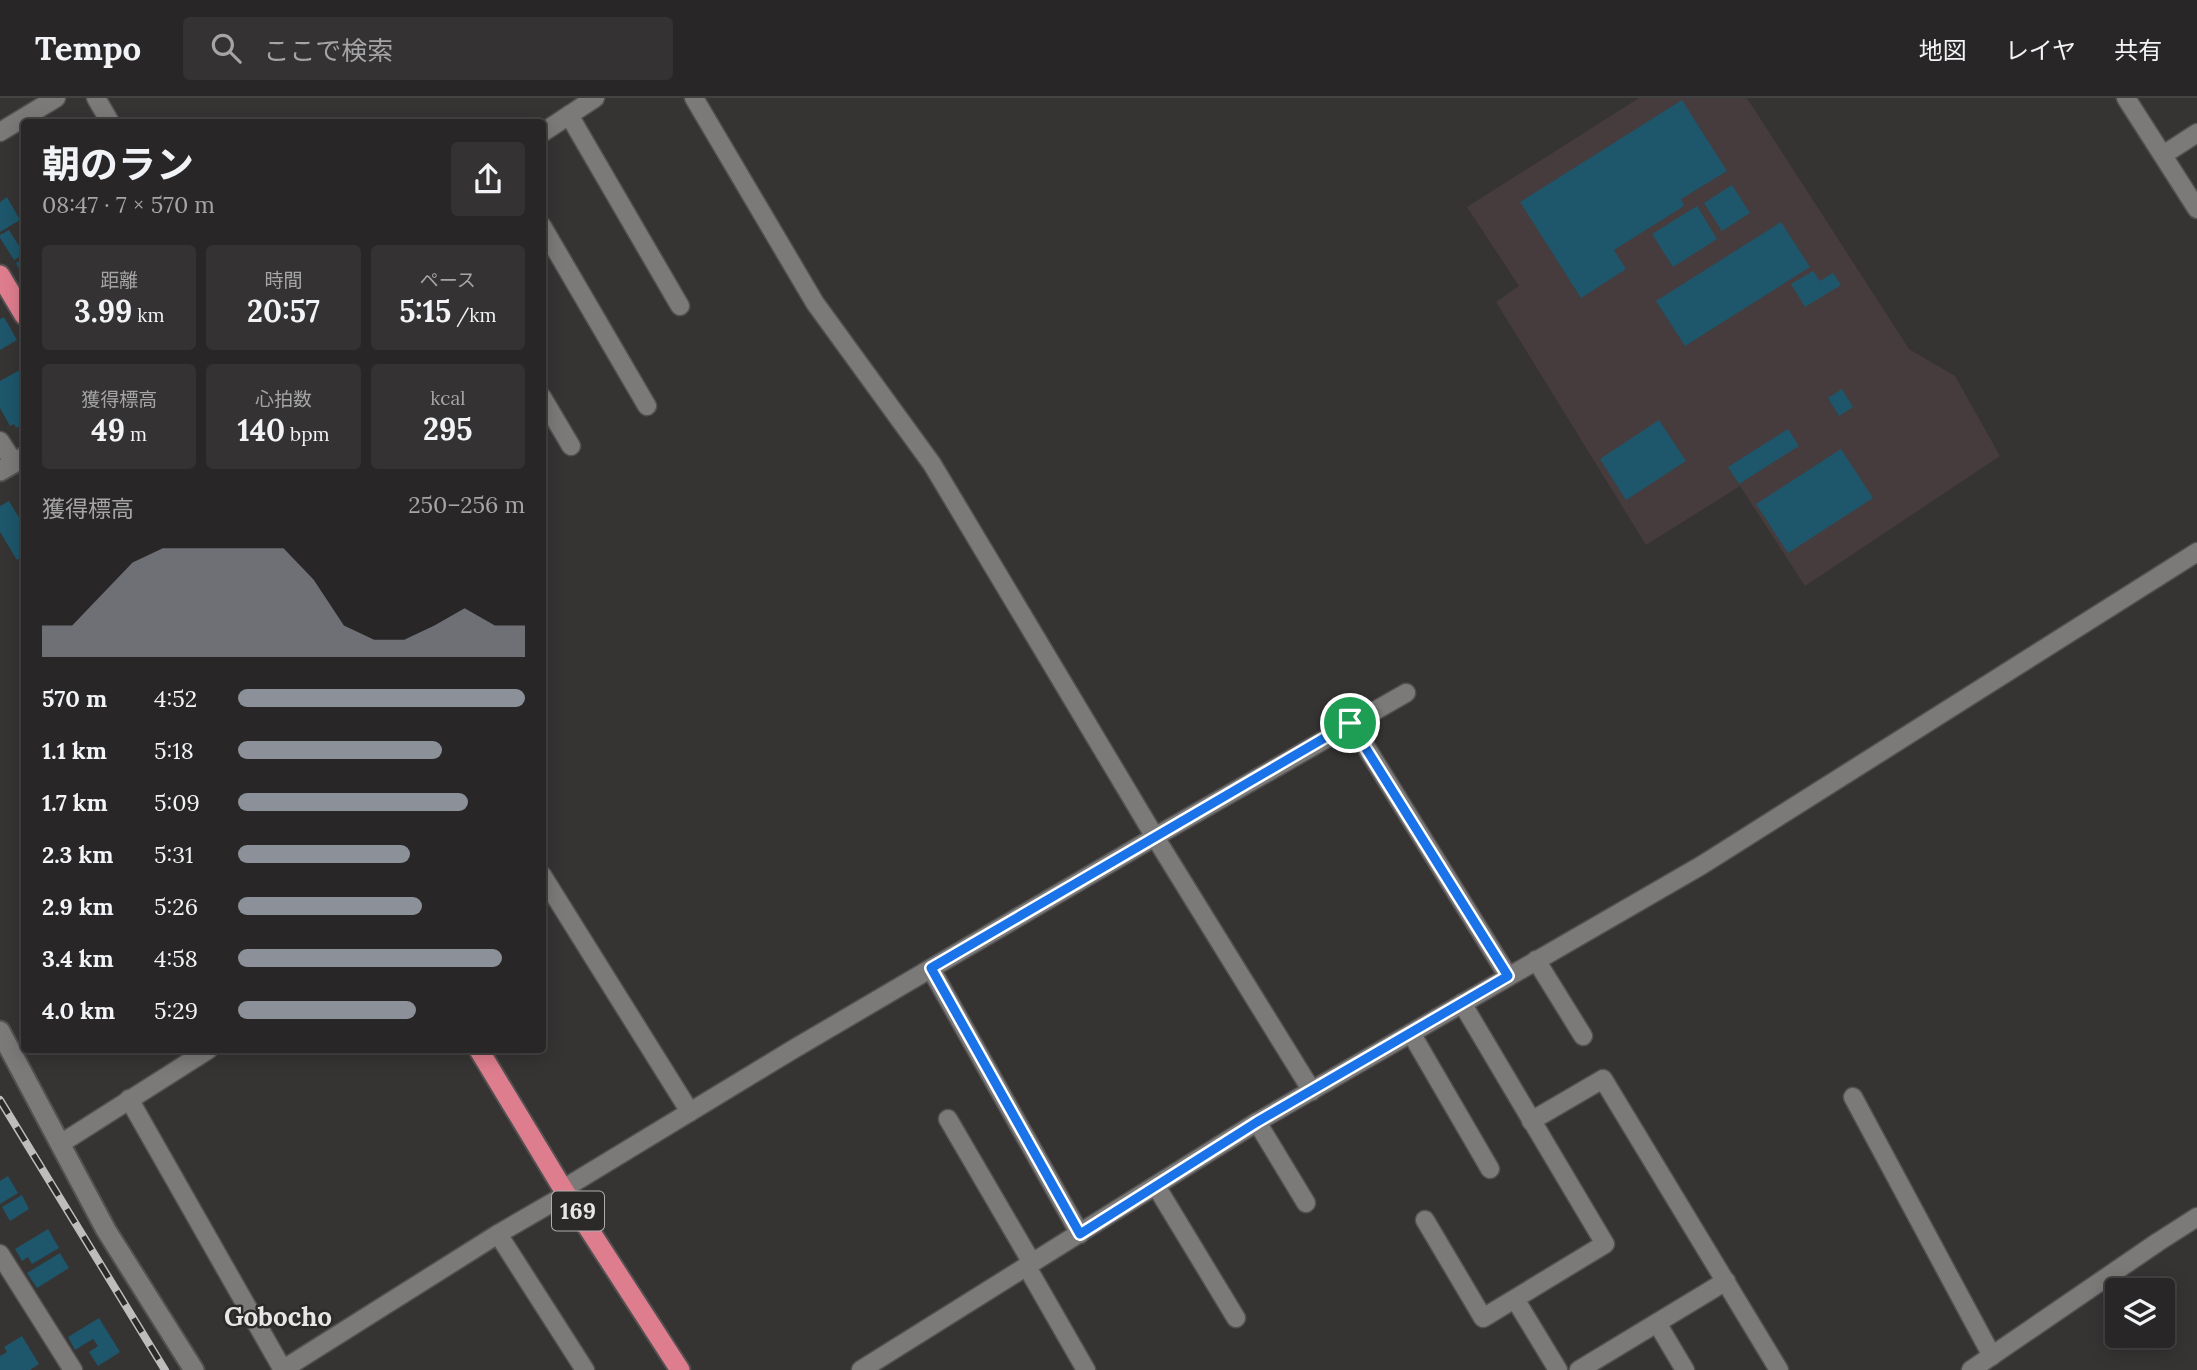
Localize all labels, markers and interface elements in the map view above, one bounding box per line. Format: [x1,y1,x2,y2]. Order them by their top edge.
search box [183,17,673,80]
text: Tempo [35,27,141,69]
icon: search [207,29,245,67]
text: ここで検索 [263,34,393,67]
text: 地図 [1919,35,1967,66]
text: レイヤ [2005,35,2076,66]
text: 共有 [2114,35,2162,66]
text: 朝のラン [42,140,194,188]
button: share [451,142,525,216]
text: 08:47 · 7 × 570 m [42,190,215,219]
text: 距離 [100,268,138,292]
text: 時間 [264,268,303,292]
text: ペース [420,268,476,292]
text: 3.99 [74,292,132,330]
text: 20:57 [247,292,320,330]
text: 5:15 [399,292,451,330]
text: km [132,303,164,327]
text: /km [451,303,497,327]
text: kcal [430,386,465,410]
text: 獲得標高 [81,387,157,411]
text: 心拍数 [255,387,312,411]
text: 295 [423,410,473,448]
text: 49 [91,411,125,449]
text: 140 [237,411,285,449]
text: m [125,422,147,446]
text: bpm [285,422,330,446]
text: 250–256 m [408,490,525,519]
text: 獲得標高 [42,494,134,523]
text: 570 m [42,684,107,713]
text: 4:52 [154,684,197,713]
pin [1320,693,1380,753]
icon: arrive [1331,704,1369,742]
text: 1.1 km [42,736,107,765]
text: 5:18 [154,736,194,765]
text: 1.7 km [42,788,108,817]
text: 5:09 [154,788,200,817]
text: 2.3 km [42,840,113,869]
text: 5:31 [154,840,193,869]
text: 2.9 km [42,892,114,921]
text: 5:26 [154,892,198,921]
text: 3.4 km [42,944,114,973]
text: 4:58 [154,944,198,973]
text: 4.0 km [42,996,115,1025]
text: 5:29 [154,996,198,1025]
road number: 169 [552,1192,604,1230]
map controls [2105,1278,2175,1348]
button: layers [2105,1278,2175,1348]
district label: Gobocho [224,1300,332,1333]

